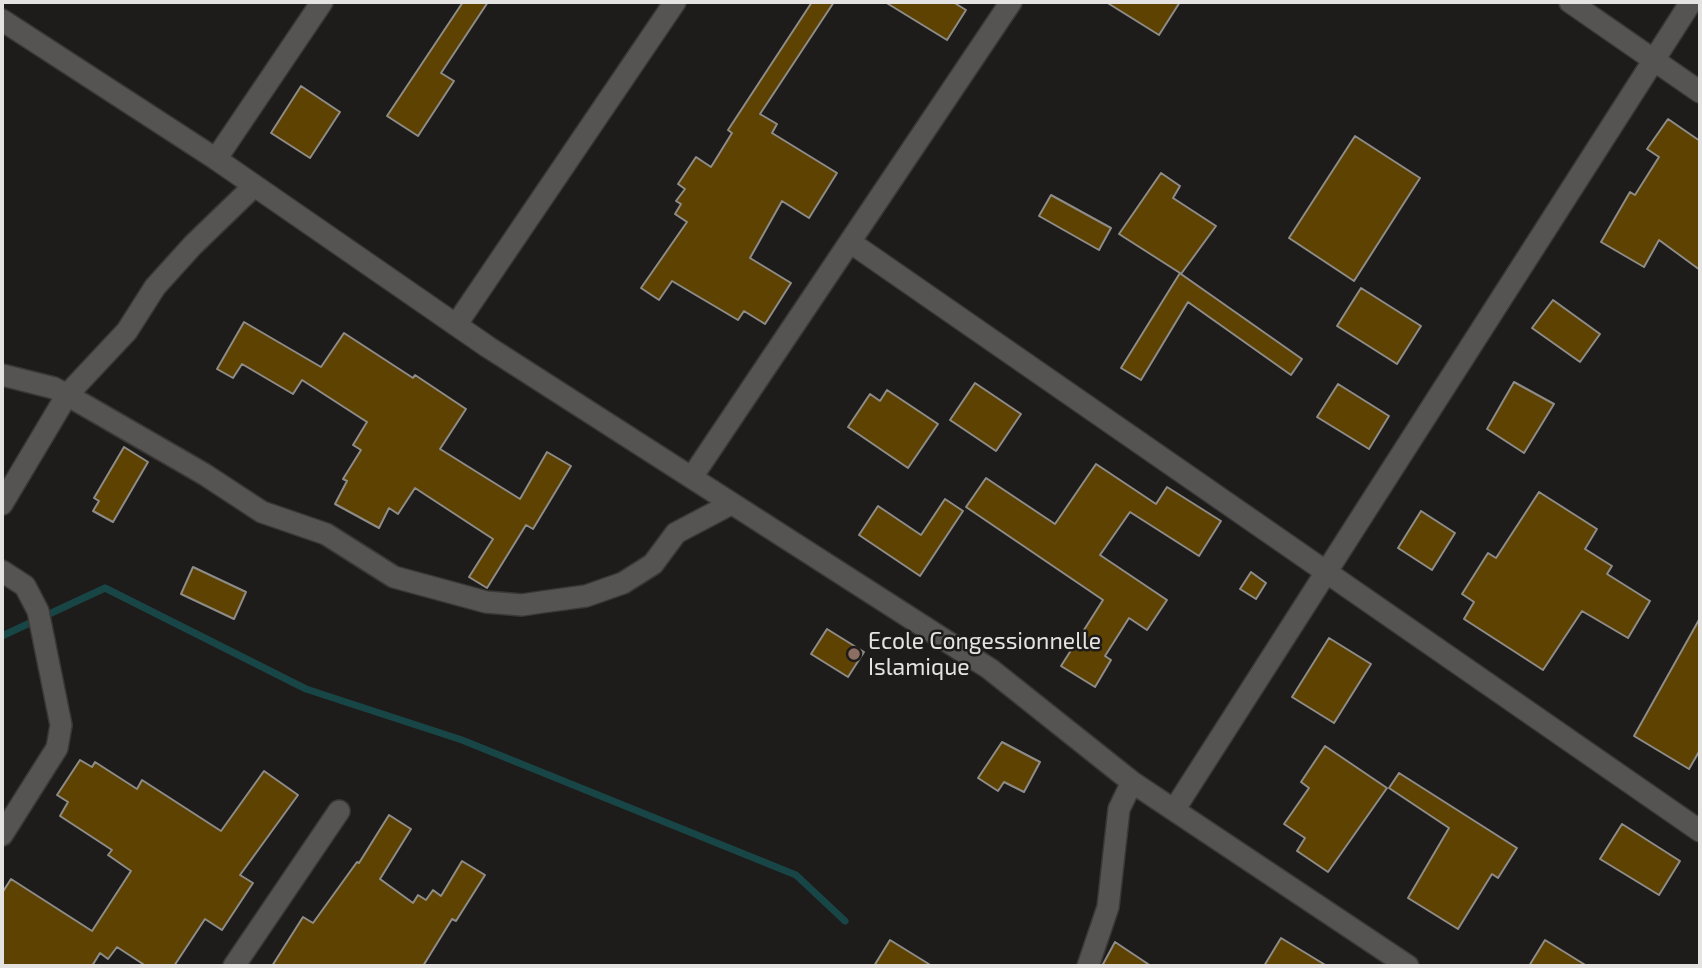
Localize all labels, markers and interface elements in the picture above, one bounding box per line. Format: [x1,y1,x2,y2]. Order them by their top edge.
place label: Ecole Congessionnelle Islamique [868,627,1101,681]
marker: Ecole Congessionnelle Islamique [846,646,862,662]

